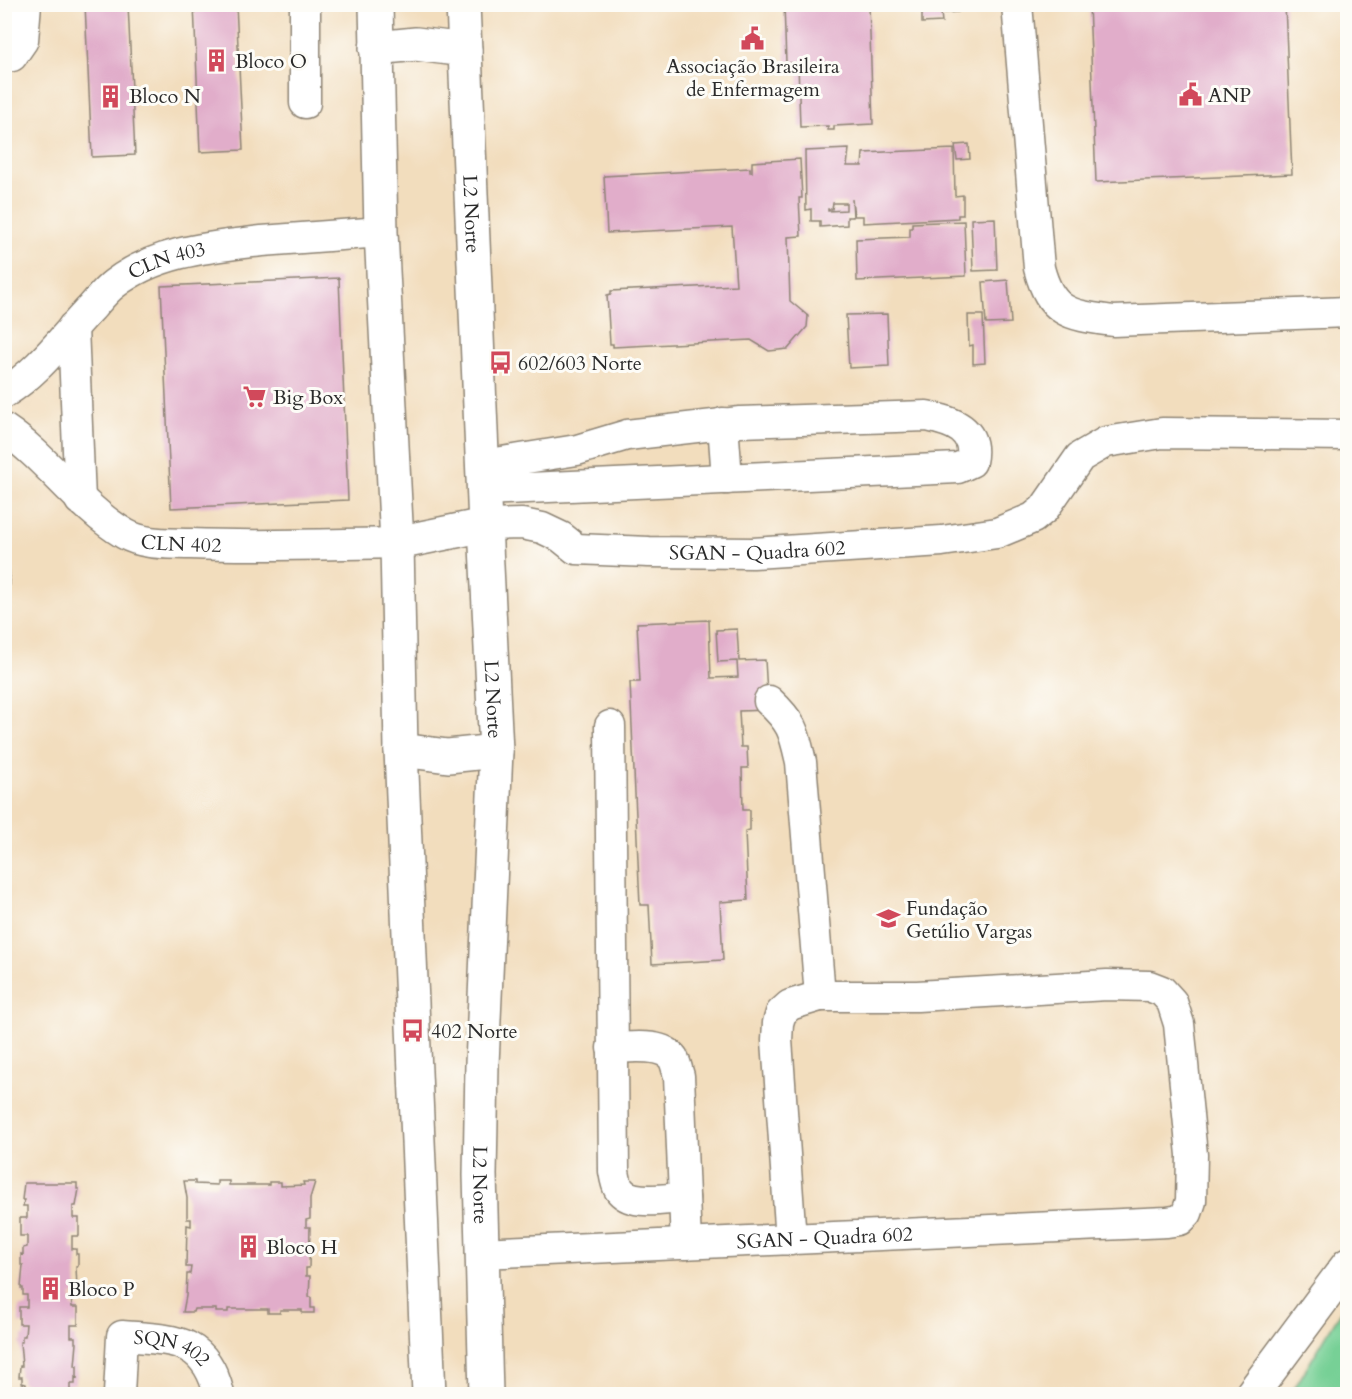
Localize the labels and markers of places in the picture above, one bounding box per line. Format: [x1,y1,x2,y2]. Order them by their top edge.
public building icon: Associação Brasileira de Enfermagem [740,26,766,52]
building icon: Bloco O [204,48,230,74]
place label: Bloco O [235,48,307,75]
place label: Associação Brasileira de Enfermagem [666,53,840,103]
public building icon: ANP [1177,82,1203,108]
place label: ANP [1208,82,1251,109]
building icon: Bloco N [98,83,124,109]
place label: Bloco N [129,83,201,110]
bus stop icon: 602/603 Norte [487,350,513,376]
place label: 602/603 Norte [518,350,642,377]
supermarket icon: Big Box [242,384,268,410]
place label: Big Box [273,384,343,411]
place label: Fundação Getúlio Vargas [906,895,1032,945]
school or university icon: Fundação Getúlio Vargas [875,906,901,932]
bus stop icon: 402 Norte [400,1018,426,1044]
place label: 402 Norte [431,1018,518,1045]
building icon: Bloco H [235,1234,261,1260]
place label: Bloco H [266,1234,338,1261]
building icon: Bloco P [37,1276,63,1302]
place label: Bloco P [68,1276,135,1303]

